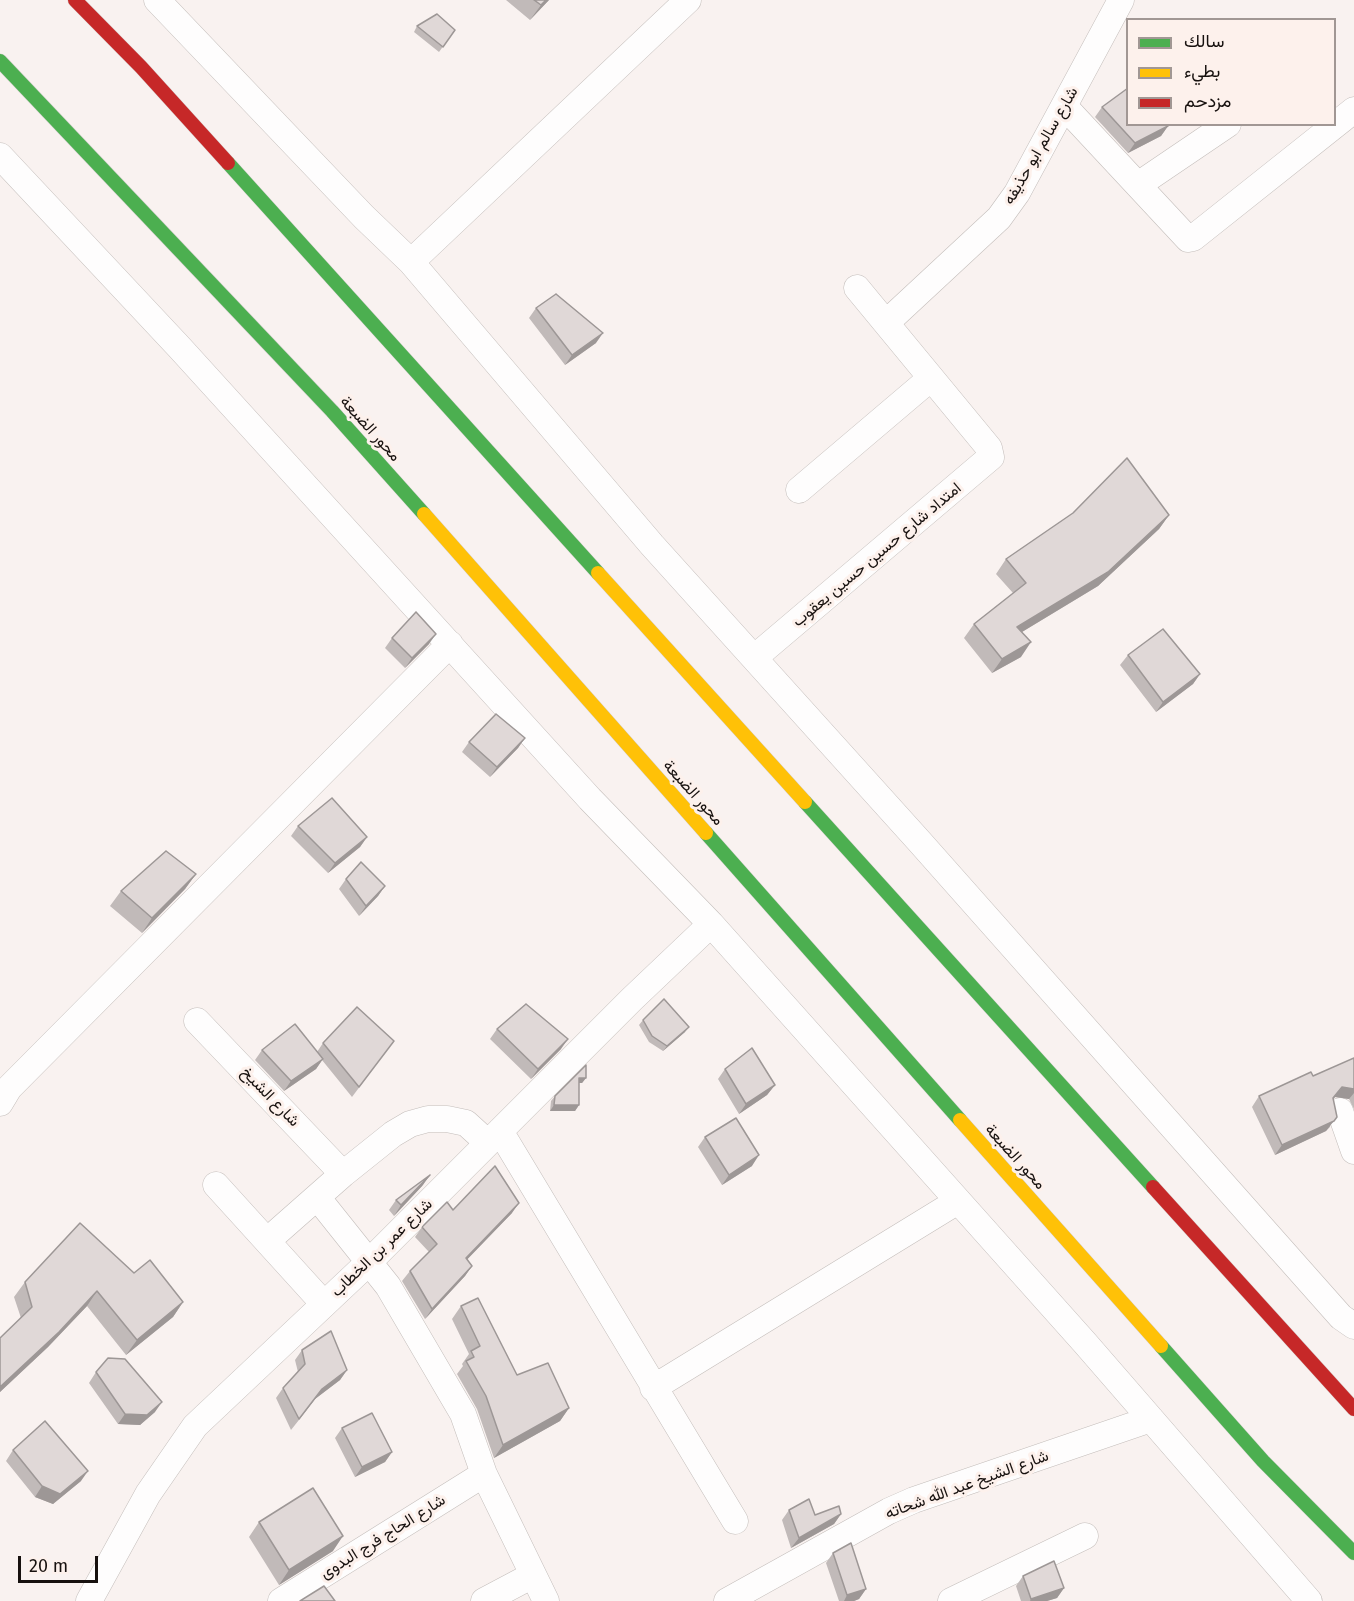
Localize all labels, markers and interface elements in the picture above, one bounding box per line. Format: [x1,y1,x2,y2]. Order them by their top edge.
legend [1126,18,1336,126]
text: سالك [1184,30,1224,52]
text: بطيء [1184,60,1220,82]
street label: شارع سالم ابو حذيفه [1000,84,1082,208]
text: مزدحم [1184,90,1231,112]
street label: محور الضبعة [336,392,404,466]
street label: امتداد شارع حسين حسين يعقوب [789,479,965,631]
street label: محور الضبعة [659,756,727,830]
street label: شارع الشيخ [237,1063,303,1131]
street label: محور الضبعة [981,1120,1049,1194]
street label: شارع عمر بن الخطاب [327,1195,437,1301]
street label: شارع الشيخ عبد الله شحاته [883,1446,1051,1524]
street label: شارع الحاج فرج البدوى [317,1491,449,1583]
scale bar [21,1544,100,1582]
text: 20 m [29,1555,68,1577]

